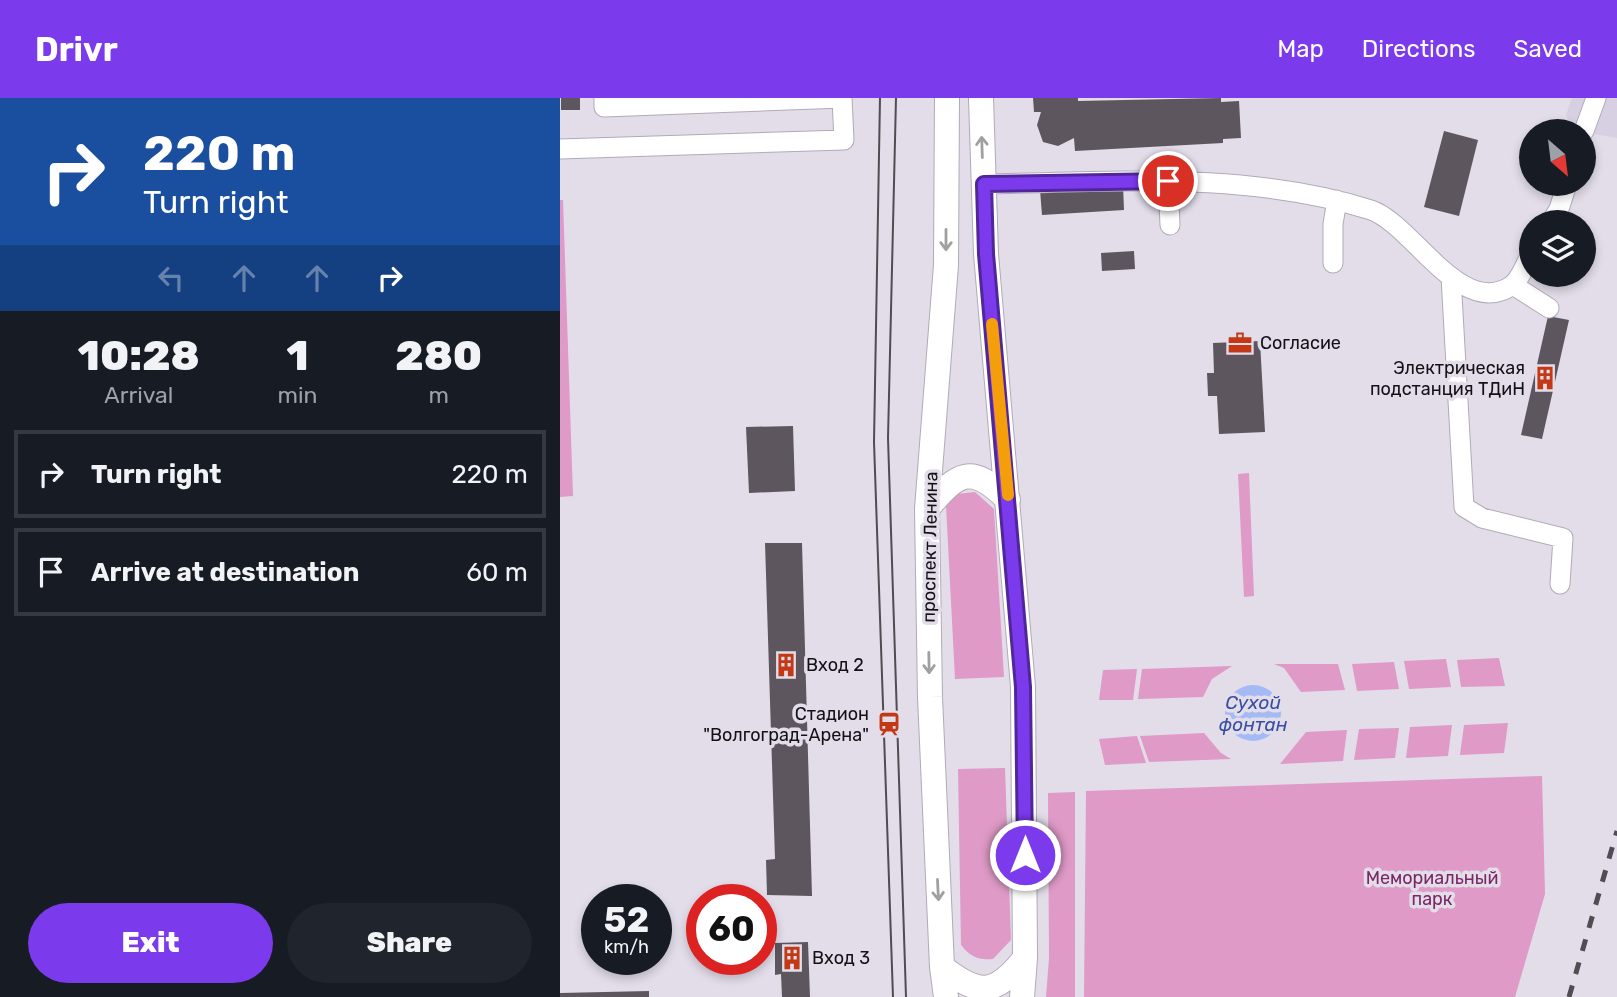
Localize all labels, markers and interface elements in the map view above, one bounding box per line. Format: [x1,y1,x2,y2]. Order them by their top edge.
text: Drivr [35,30,118,69]
text: Map [1277,35,1324,63]
text: Directions [1362,35,1475,63]
text: Saved [1513,35,1582,63]
north arrow [1519,119,1596,196]
map controls [1519,119,1596,287]
text: 220 m [143,124,295,182]
icon: right [28,126,119,217]
one-way arrow [976,135,989,158]
pin [1138,151,1198,211]
icon: arrive [1149,162,1187,200]
text: Turn right [143,183,288,221]
button: layers [1519,210,1596,287]
one-way arrow [939,228,953,251]
icon: left [152,259,190,297]
icon: ahead [225,259,263,297]
icon: ahead [298,259,336,297]
icon: right [371,259,409,297]
office icon: Согласие [1226,329,1254,357]
text: 10:28 [78,331,200,381]
text: 1 [286,331,309,381]
text: 280 [395,331,482,381]
place label: Согласие [1260,332,1341,354]
place label: Электрическая подстанция ТДиН [1370,357,1525,400]
building icon: Электрическая подстанция ТДиН [1531,364,1559,392]
text: Arrival [104,381,173,409]
text: min [278,381,317,409]
text: m [429,381,449,409]
icon: right [32,455,70,493]
text: Turn right [91,459,221,490]
text: 220 m [451,459,528,490]
street label: проспект Ленина [918,471,942,623]
icon: arrive [32,553,70,591]
text: Arrive at destination [91,557,359,588]
text: 60 m [466,557,528,588]
building icon: Вход 2 [772,651,800,679]
one-way arrow [923,651,936,674]
place label: Вход 2 [806,654,864,676]
water label: Сухой фонтан [1219,691,1288,736]
place label: Стадион "Волгоград-Арена" [703,703,869,746]
station icon: Стадион "Волгоград-Арена" [875,710,903,738]
position arrow [988,818,1062,892]
park label: Мемориальный парк [1366,867,1498,910]
one-way arrow [932,878,945,901]
speed limit sign: 60 [686,884,777,975]
text: 52 [604,899,649,941]
button: Exit [28,903,273,983]
button: Share [287,903,532,983]
text: km/h [604,936,649,958]
building icon: Вход 3 [778,944,806,972]
place label: Вход 3 [812,947,870,969]

